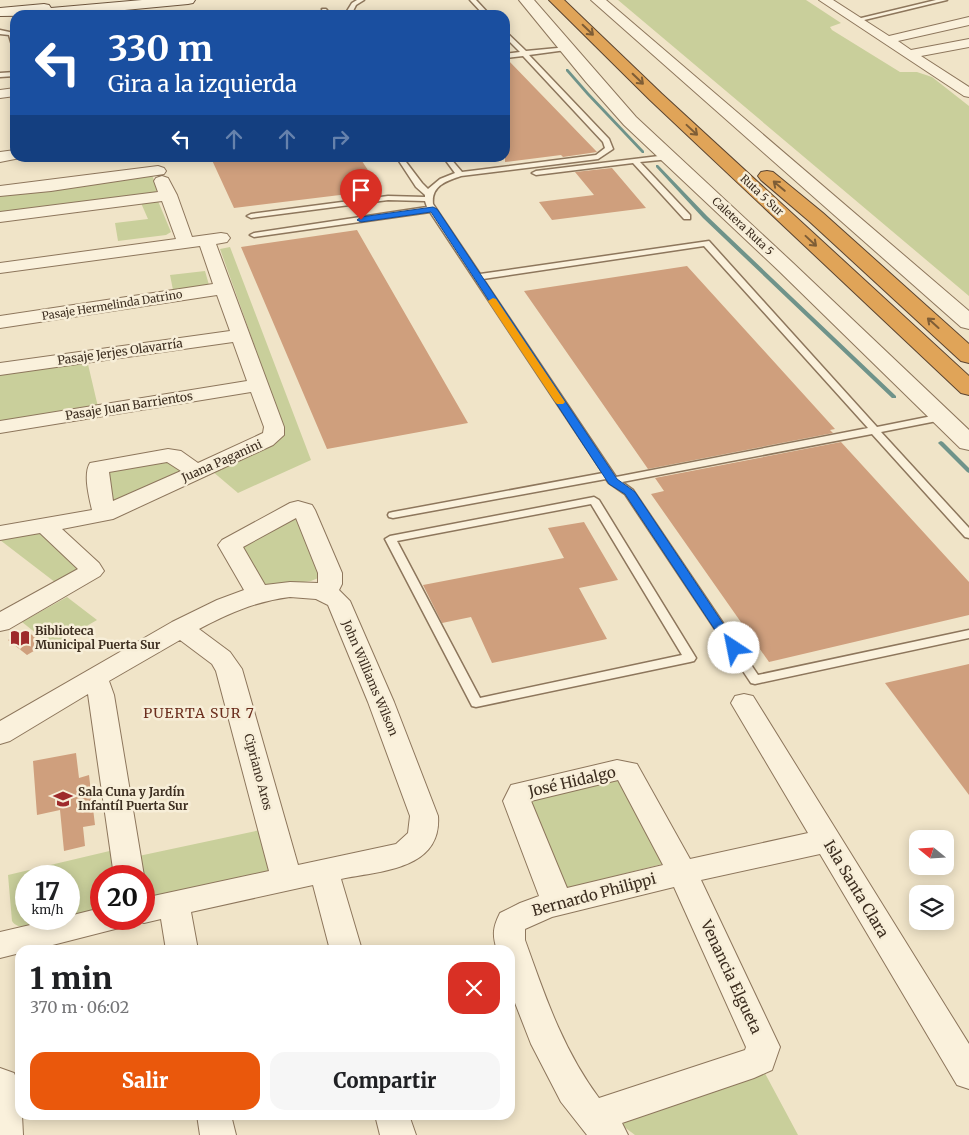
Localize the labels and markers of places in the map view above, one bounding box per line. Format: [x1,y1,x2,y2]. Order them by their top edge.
pin [340,169,382,220]
place label: Biblioteca Municipal Puerta Sur [35,623,161,652]
library icon: Biblioteca Municipal Puerta Sur [9,627,31,649]
place label: Sala Cuna y Jardín Infantíl Puerta Sur [78,784,189,813]
school or university icon: Sala Cuna y Jardín Infantíl Puerta Sur [52,788,74,810]

